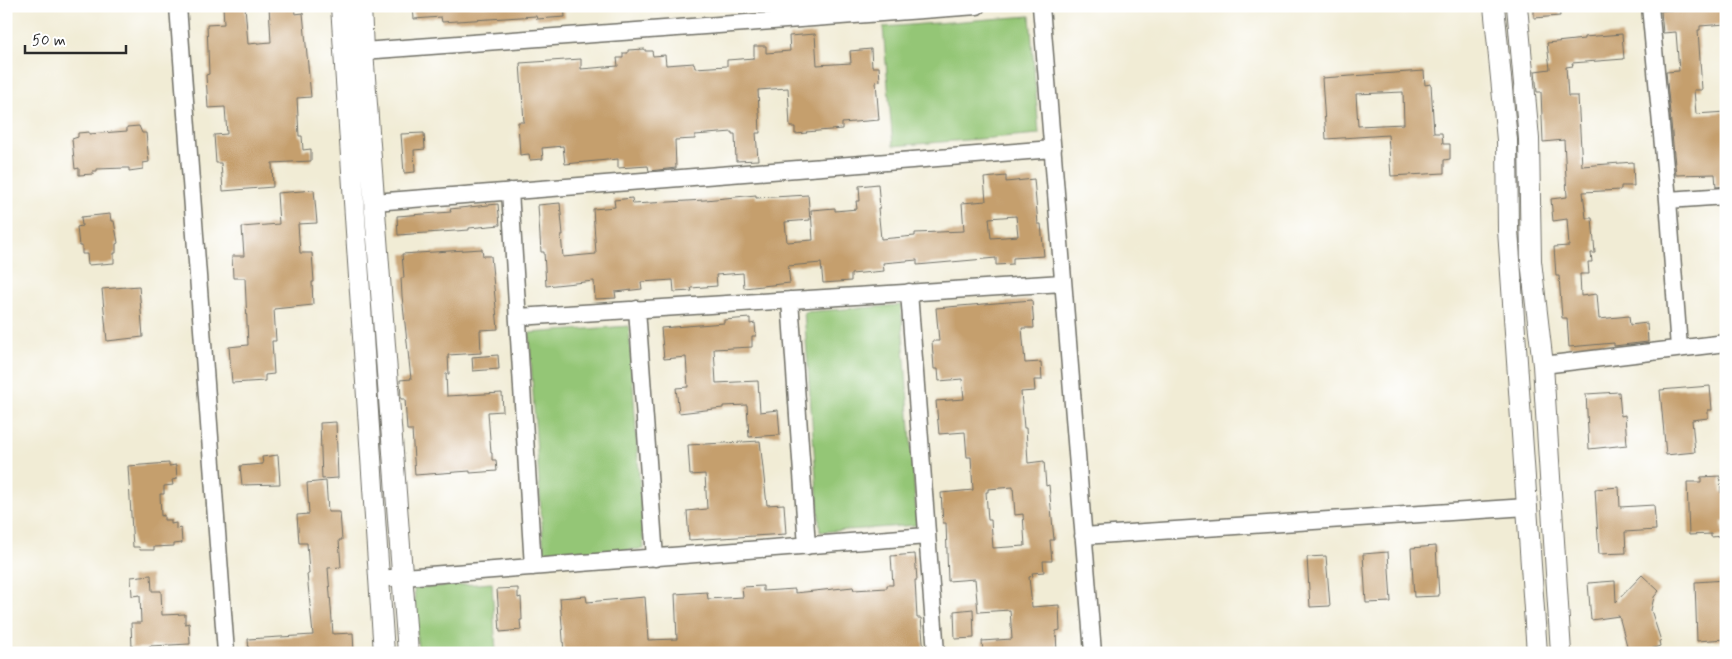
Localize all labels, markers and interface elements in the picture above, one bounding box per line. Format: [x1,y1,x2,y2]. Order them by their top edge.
scale bar [25,22,126,54]
text: 50 m [32,31,66,51]

